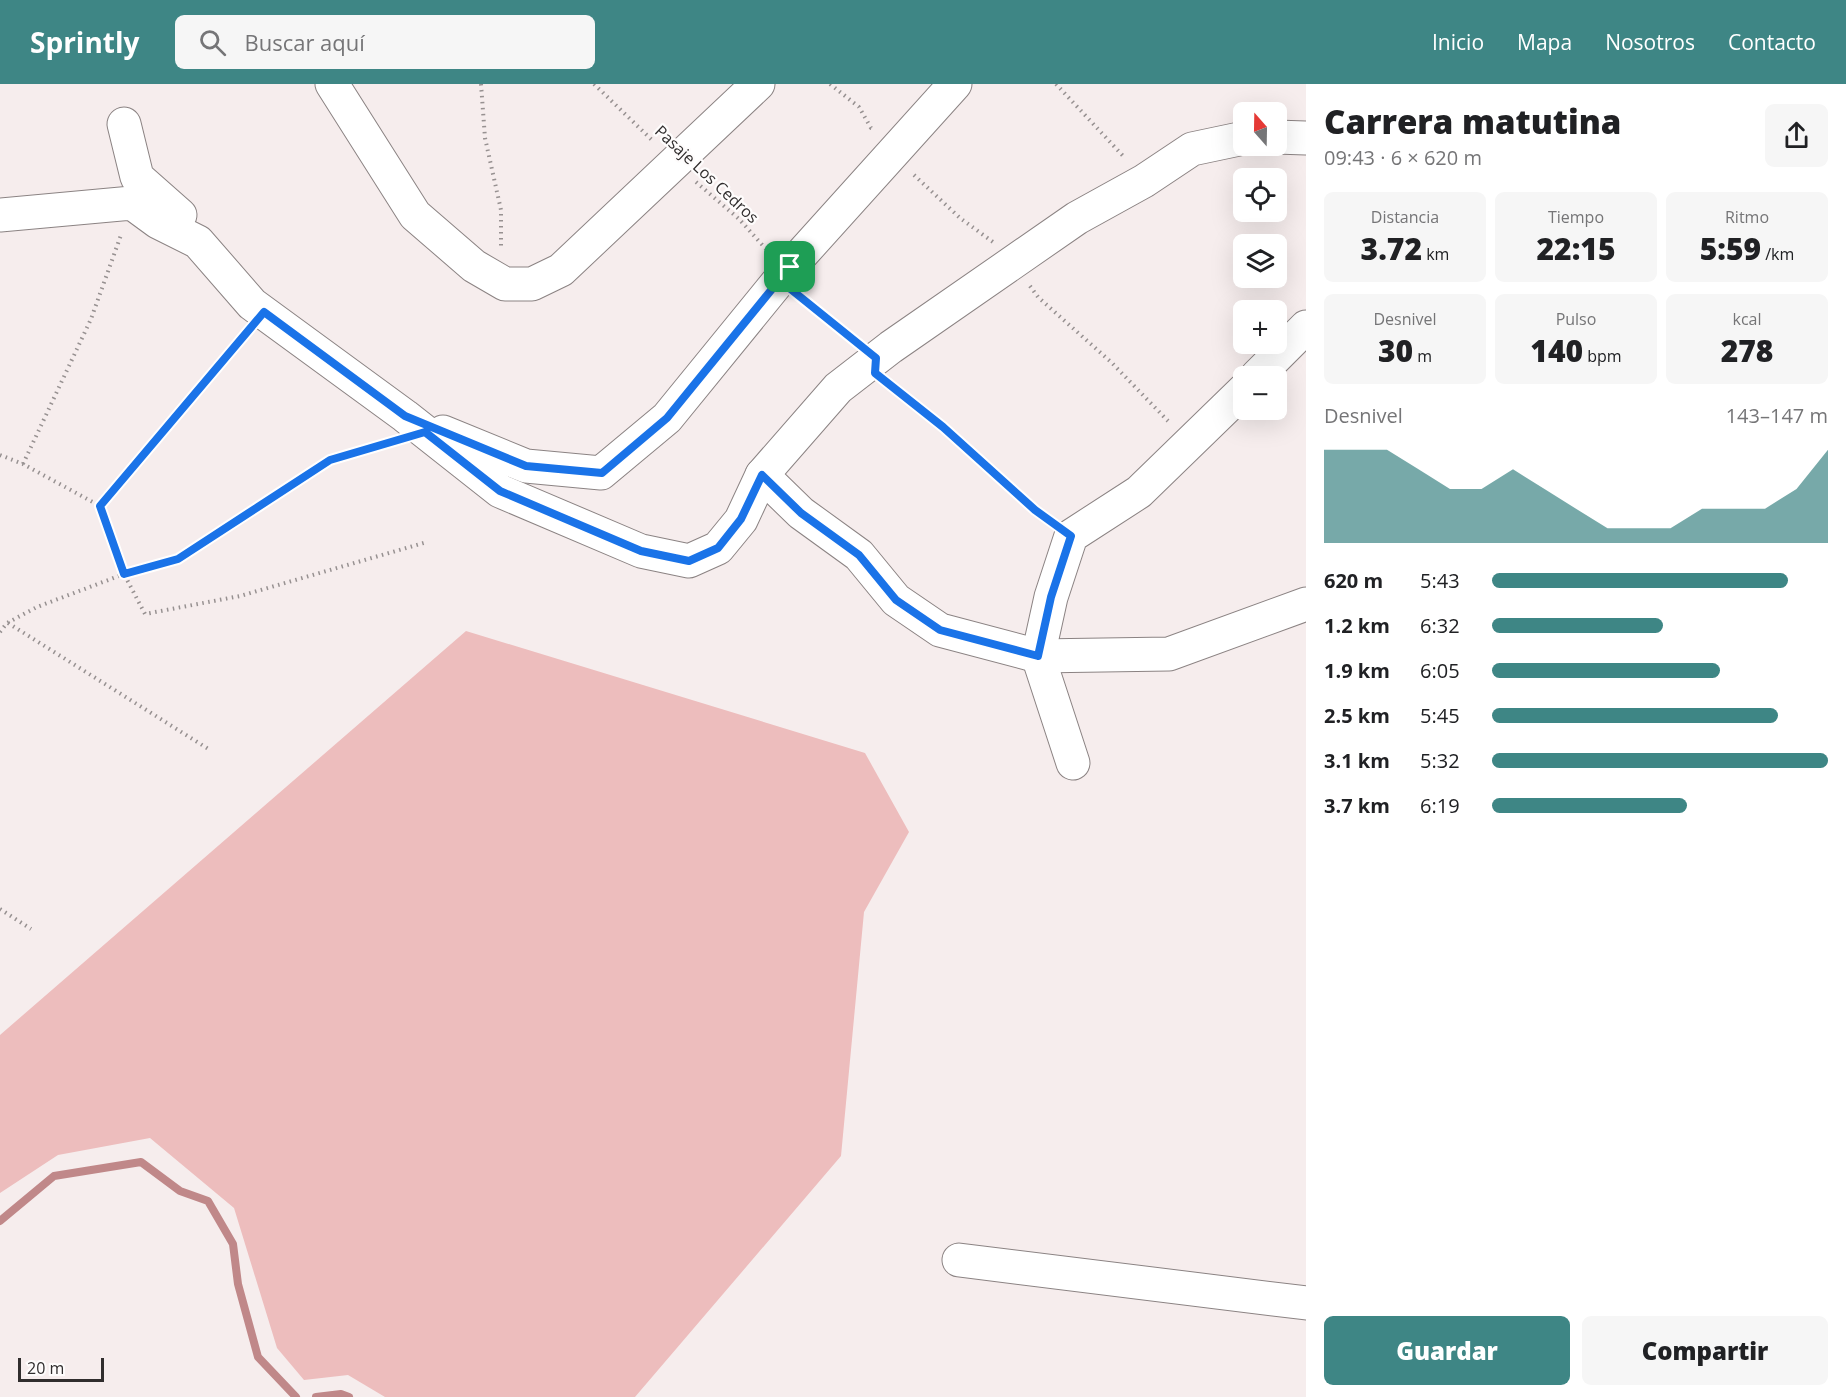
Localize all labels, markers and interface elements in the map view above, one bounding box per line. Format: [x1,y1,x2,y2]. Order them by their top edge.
search box [175,15,595,69]
text: Sprintly [30,23,139,61]
icon: search [196,26,229,59]
text: Buscar aquí [244,27,365,57]
text: Inicio [1432,28,1484,56]
text: Mapa [1517,28,1572,56]
text: Nosotros [1605,28,1695,56]
text: Contacto [1728,28,1816,56]
text: Carrera matutina [1324,99,1621,144]
north arrow [1233,102,1287,156]
map controls [1233,102,1287,420]
button: share [1765,104,1828,167]
street label: Pasaje Los Cedros [650,120,764,228]
text: 09:43 · 6 × 620 m [1324,144,1482,171]
button: locate [1233,168,1287,222]
text: Distancia [1371,206,1439,228]
text: Tiempo [1548,206,1604,228]
text: Ritmo [1725,206,1769,228]
text: 3.72 [1361,228,1422,269]
text: 22:15 [1537,228,1615,269]
text: 5:59 [1700,228,1761,269]
button: layers [1233,234,1287,288]
pin [764,241,815,292]
text: km [1422,243,1449,265]
text: /km [1761,243,1794,265]
icon: arrive [773,250,806,283]
button: + [1233,300,1287,354]
text: Desnivel [1373,308,1437,330]
text: Pulso [1556,308,1596,330]
text: kcal [1733,308,1762,330]
text: 30 [1378,330,1413,371]
text: 140 [1530,330,1583,371]
text: 278 [1721,330,1773,371]
text: m [1413,345,1432,367]
text: bpm [1583,345,1622,367]
button: − [1233,366,1287,420]
text: Desnivel [1324,402,1403,429]
text: 143–147 m [1726,402,1828,429]
text: 620 m [1324,567,1383,594]
text: 5:43 [1420,567,1460,594]
text: 1.2 km [1324,612,1390,639]
text: 6:32 [1420,612,1460,639]
text: 1.9 km [1324,657,1390,684]
text: 6:05 [1420,657,1460,684]
text: 2.5 km [1324,702,1390,729]
text: 5:45 [1420,702,1460,729]
text: 3.1 km [1324,747,1390,774]
text: 5:32 [1420,747,1460,774]
text: 3.7 km [1324,792,1390,819]
text: 6:19 [1420,792,1460,819]
button: Guardar [1324,1316,1570,1385]
button: Compartir [1582,1316,1828,1385]
scale bar [18,1355,104,1382]
text: 20 m [27,1357,64,1379]

